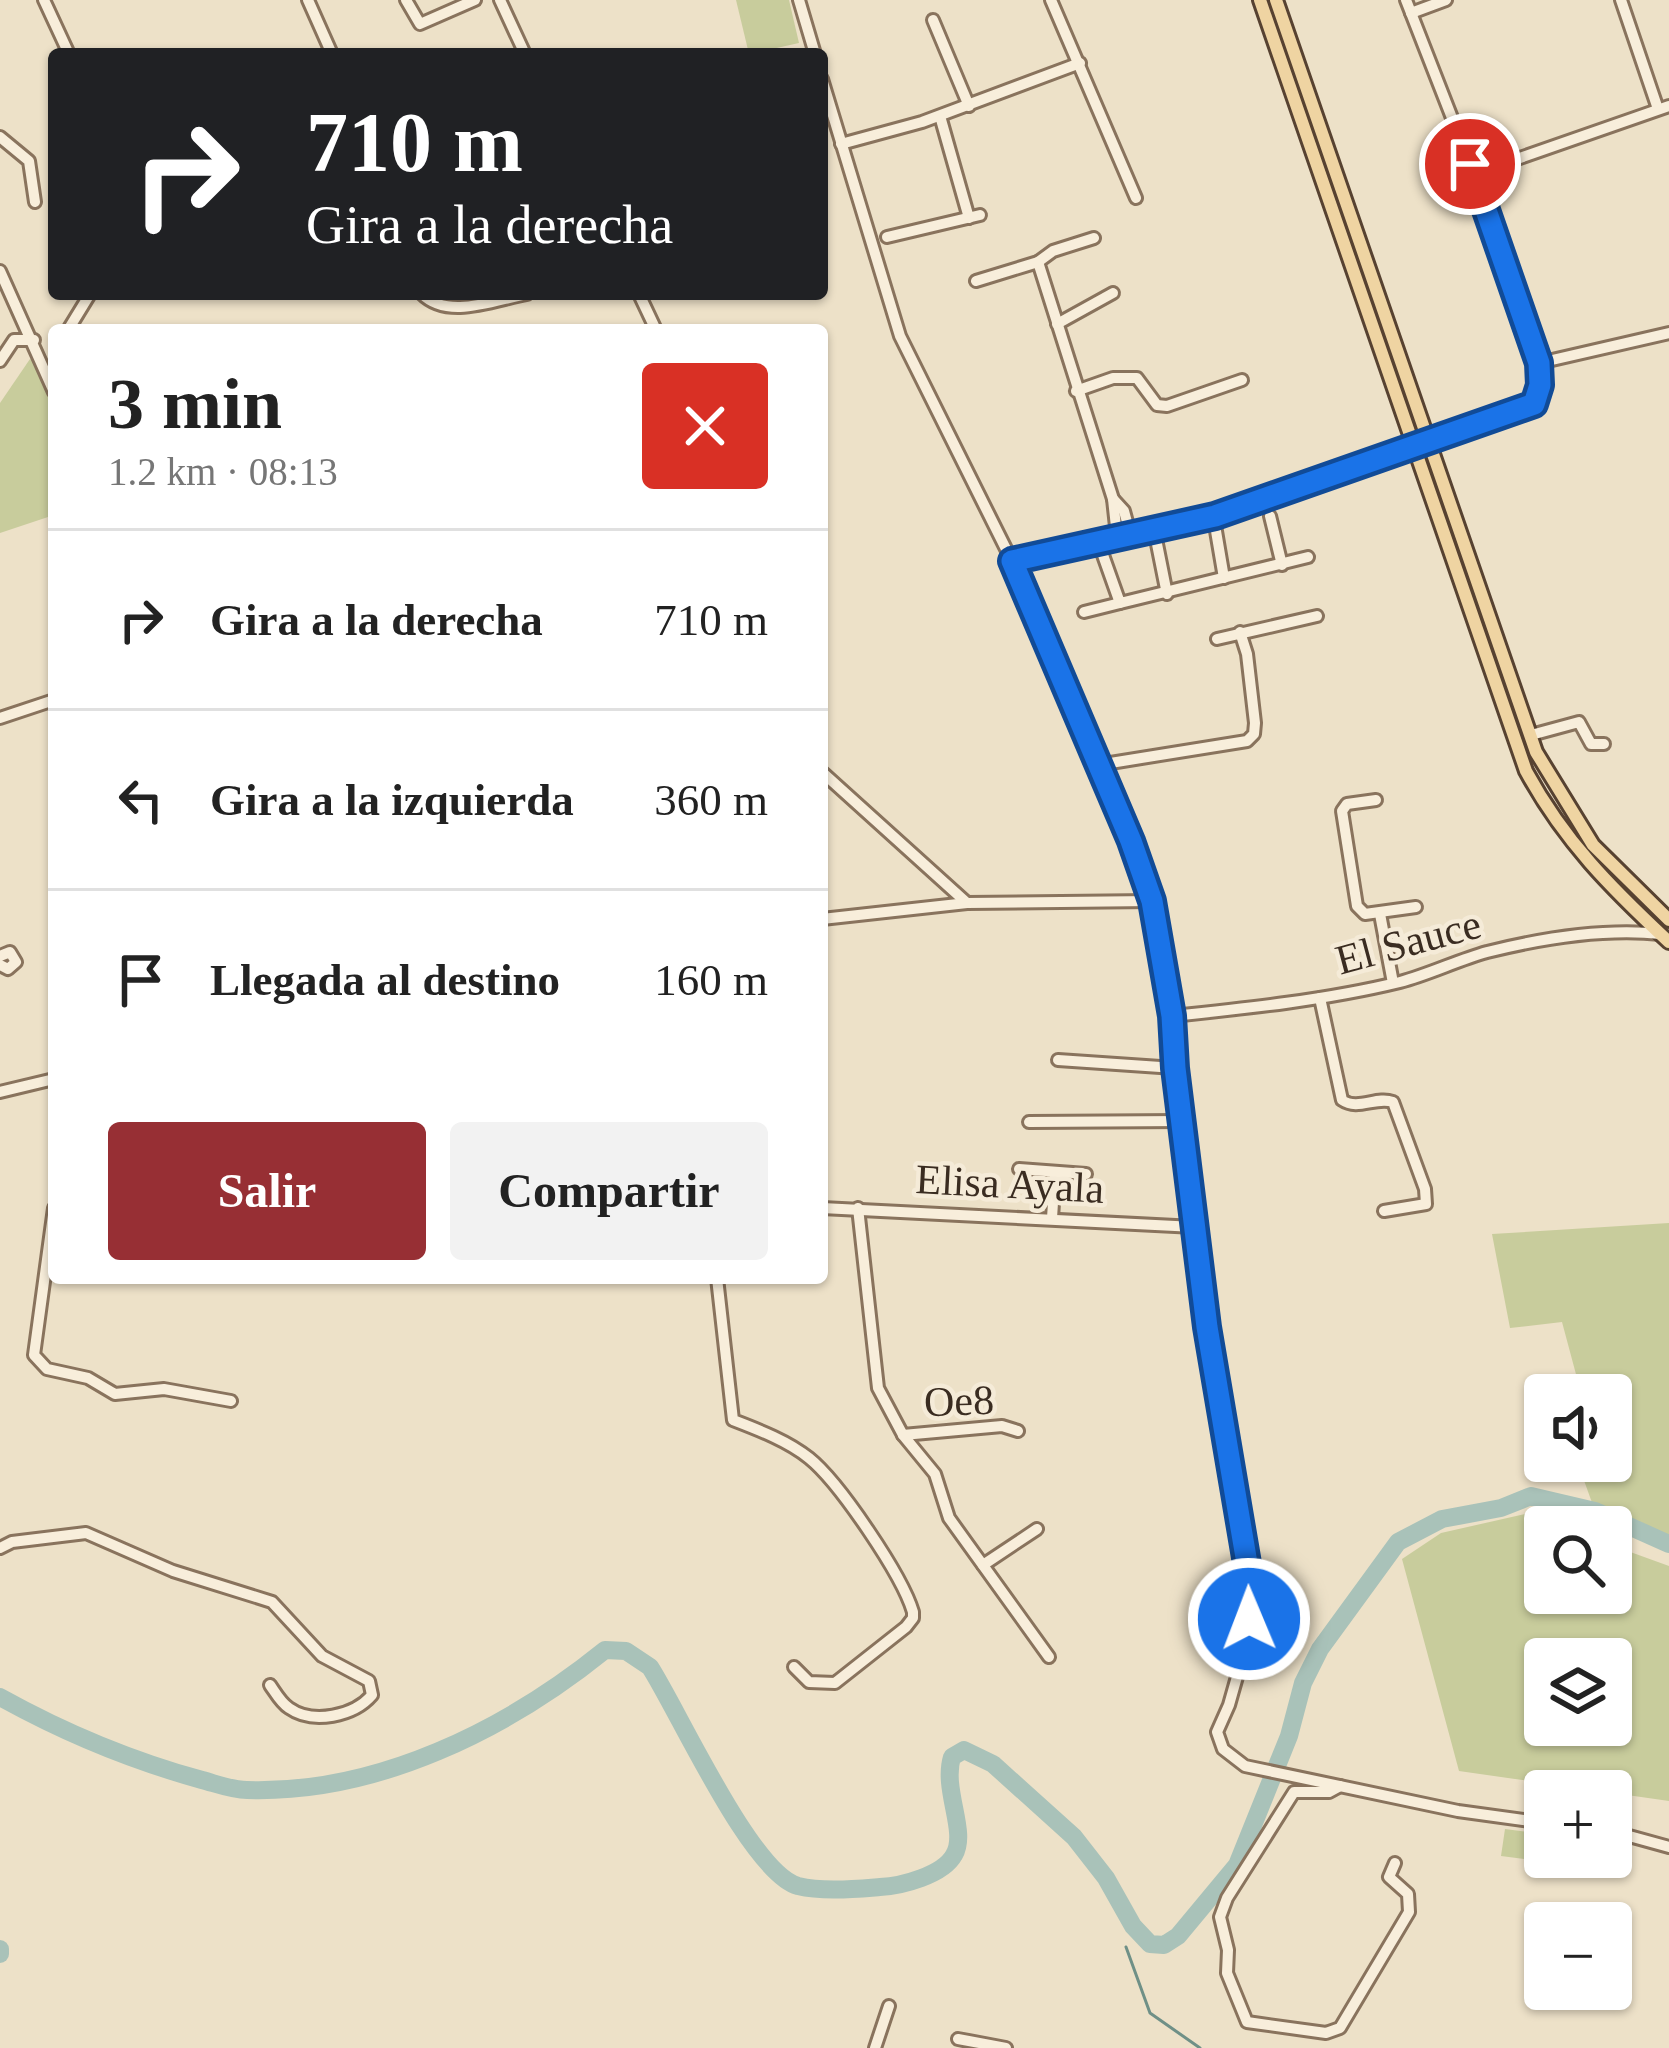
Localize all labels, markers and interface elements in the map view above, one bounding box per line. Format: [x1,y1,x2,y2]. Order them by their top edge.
icon: right [108,96,264,252]
text: 710 m [306,96,523,189]
pin [1419,113,1521,215]
icon: arrive [1437,131,1503,197]
text: Gira a la derecha [306,195,673,255]
button: close [642,363,768,489]
text: 3 min [108,364,282,444]
text: 1.2 km · 08:13 [108,450,338,493]
icon: right [108,587,174,653]
text: Gira a la derecha [210,595,543,645]
text: 710 m [654,595,768,645]
icon: left [108,767,174,833]
text: Gira a la izquierda [210,775,574,825]
text: 360 m [654,775,768,825]
street label: El Sauce [1331,901,1486,983]
icon: arrive [108,947,174,1013]
text: Llegada al destino [210,955,560,1005]
text: 160 m [654,955,768,1005]
button: Salir [108,1122,426,1260]
button: Compartir [450,1122,768,1260]
street label: Elisa Ayala [915,1156,1106,1212]
map controls [1524,1374,1632,2010]
button: sound [1524,1374,1632,1482]
street label: Oe8 [923,1377,995,1425]
button: search [1524,1506,1632,1614]
position arrow [1186,1556,1312,1682]
button: layers [1524,1638,1632,1746]
button: + [1524,1770,1632,1878]
button: − [1524,1902,1632,2010]

